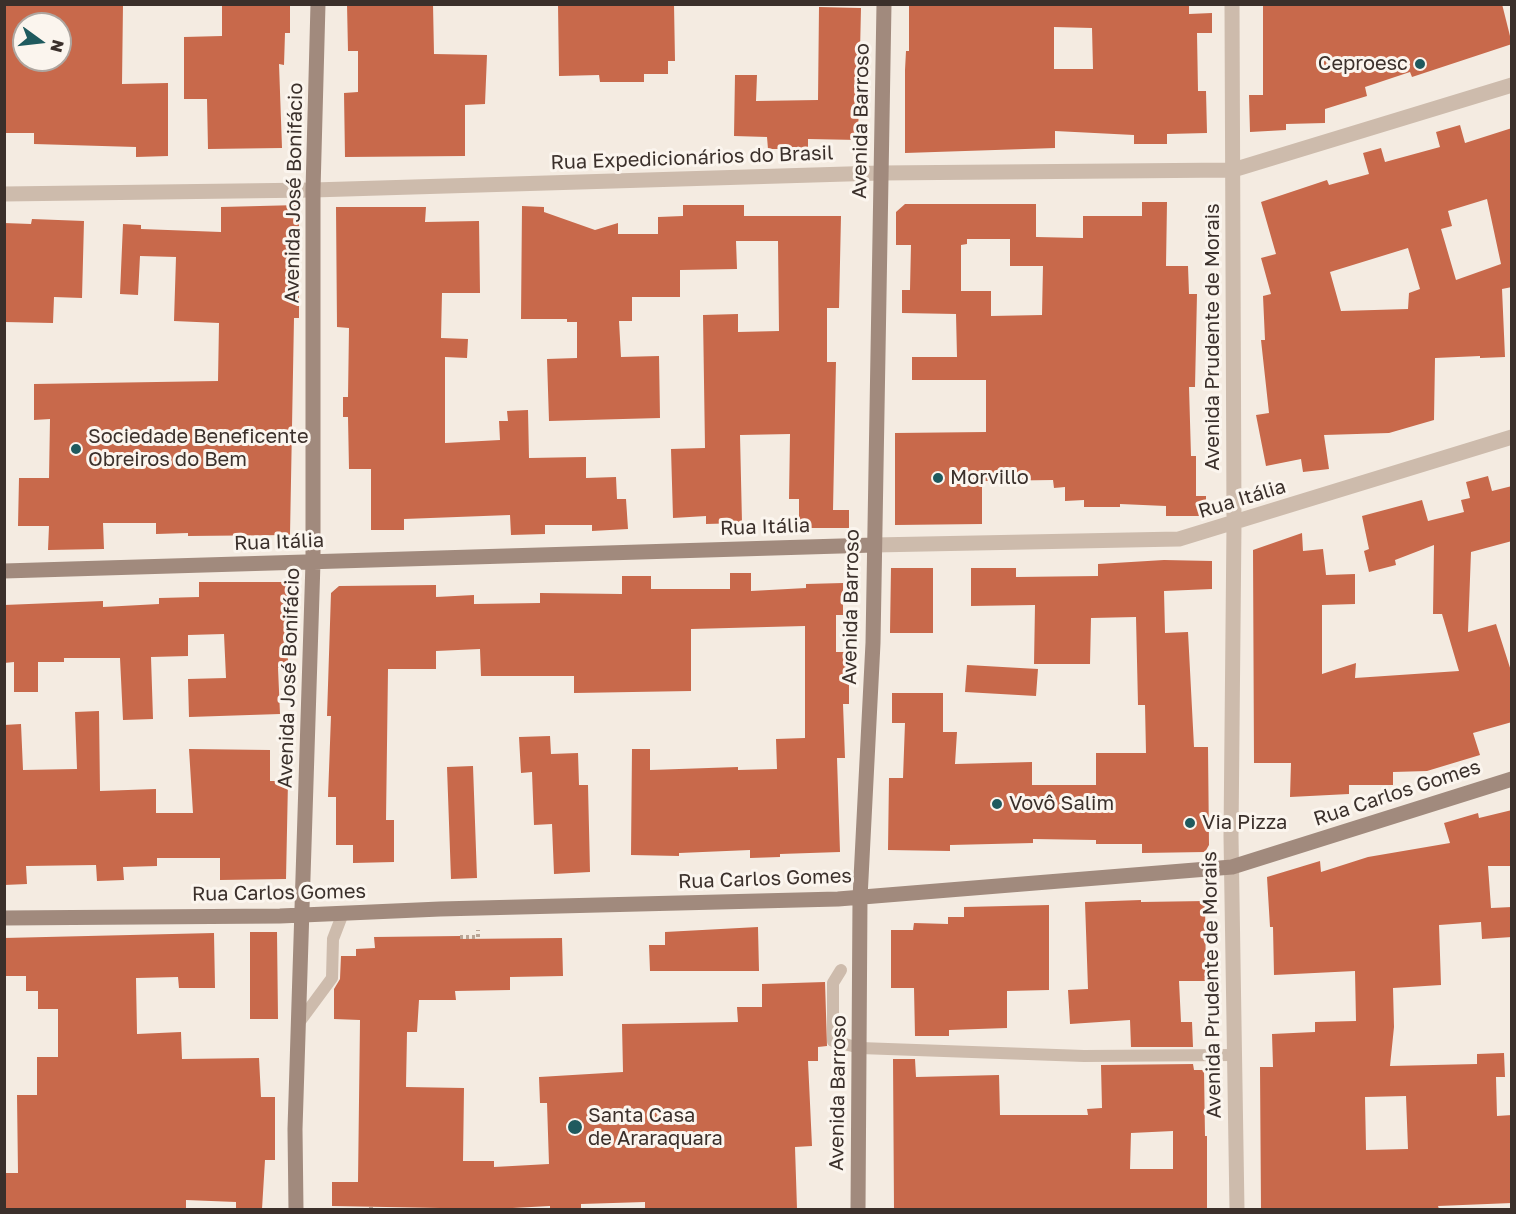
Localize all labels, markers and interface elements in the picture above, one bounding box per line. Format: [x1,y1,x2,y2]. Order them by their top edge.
north arrow [12,12,72,72]
text: N [46,38,69,55]
street label: Avenida Barroso [848,43,874,199]
place label: Ceproesc [1318,52,1408,76]
marker: Ceproesc [1413,57,1427,71]
street label: Avenida José Bonifácio [280,82,308,304]
street label: Rua Expedicionários do Brasil [550,141,834,175]
street label: Avenida Prudente de Morais [1201,203,1225,471]
place label: Sociedade Beneficente Obreiros do Bem [88,425,309,472]
marker: Sociedade Beneficente Obreiros do Bem [69,442,83,456]
place label: Morvillo [950,466,1029,490]
marker: Morvillo [931,471,945,485]
street label: Rua Itália [1195,474,1289,524]
street label: Rua Itália [719,513,811,541]
street label: Rua Itália [233,528,325,556]
street label: Avenida Barroso [838,529,864,685]
street label: Avenida José Bonifácio [273,567,305,789]
street label: Rua Carlos Gomes [1311,755,1483,831]
place label: Vovô Salim [1009,792,1114,816]
marker: Vovô Salim [990,797,1004,811]
place label: Via Pizza [1202,811,1287,835]
marker: Via Pizza [1183,816,1197,830]
street label: Avenida Prudente de Morais [1198,851,1226,1119]
street label: Rua Carlos Gomes [678,864,852,894]
street label: Rua Carlos Gomes [192,879,366,907]
street label: Avenida Barroso [825,1015,851,1171]
place label: Santa Casa de Araraquara [588,1104,723,1151]
marker: Santa Casa de Araraquara [566,1118,584,1136]

